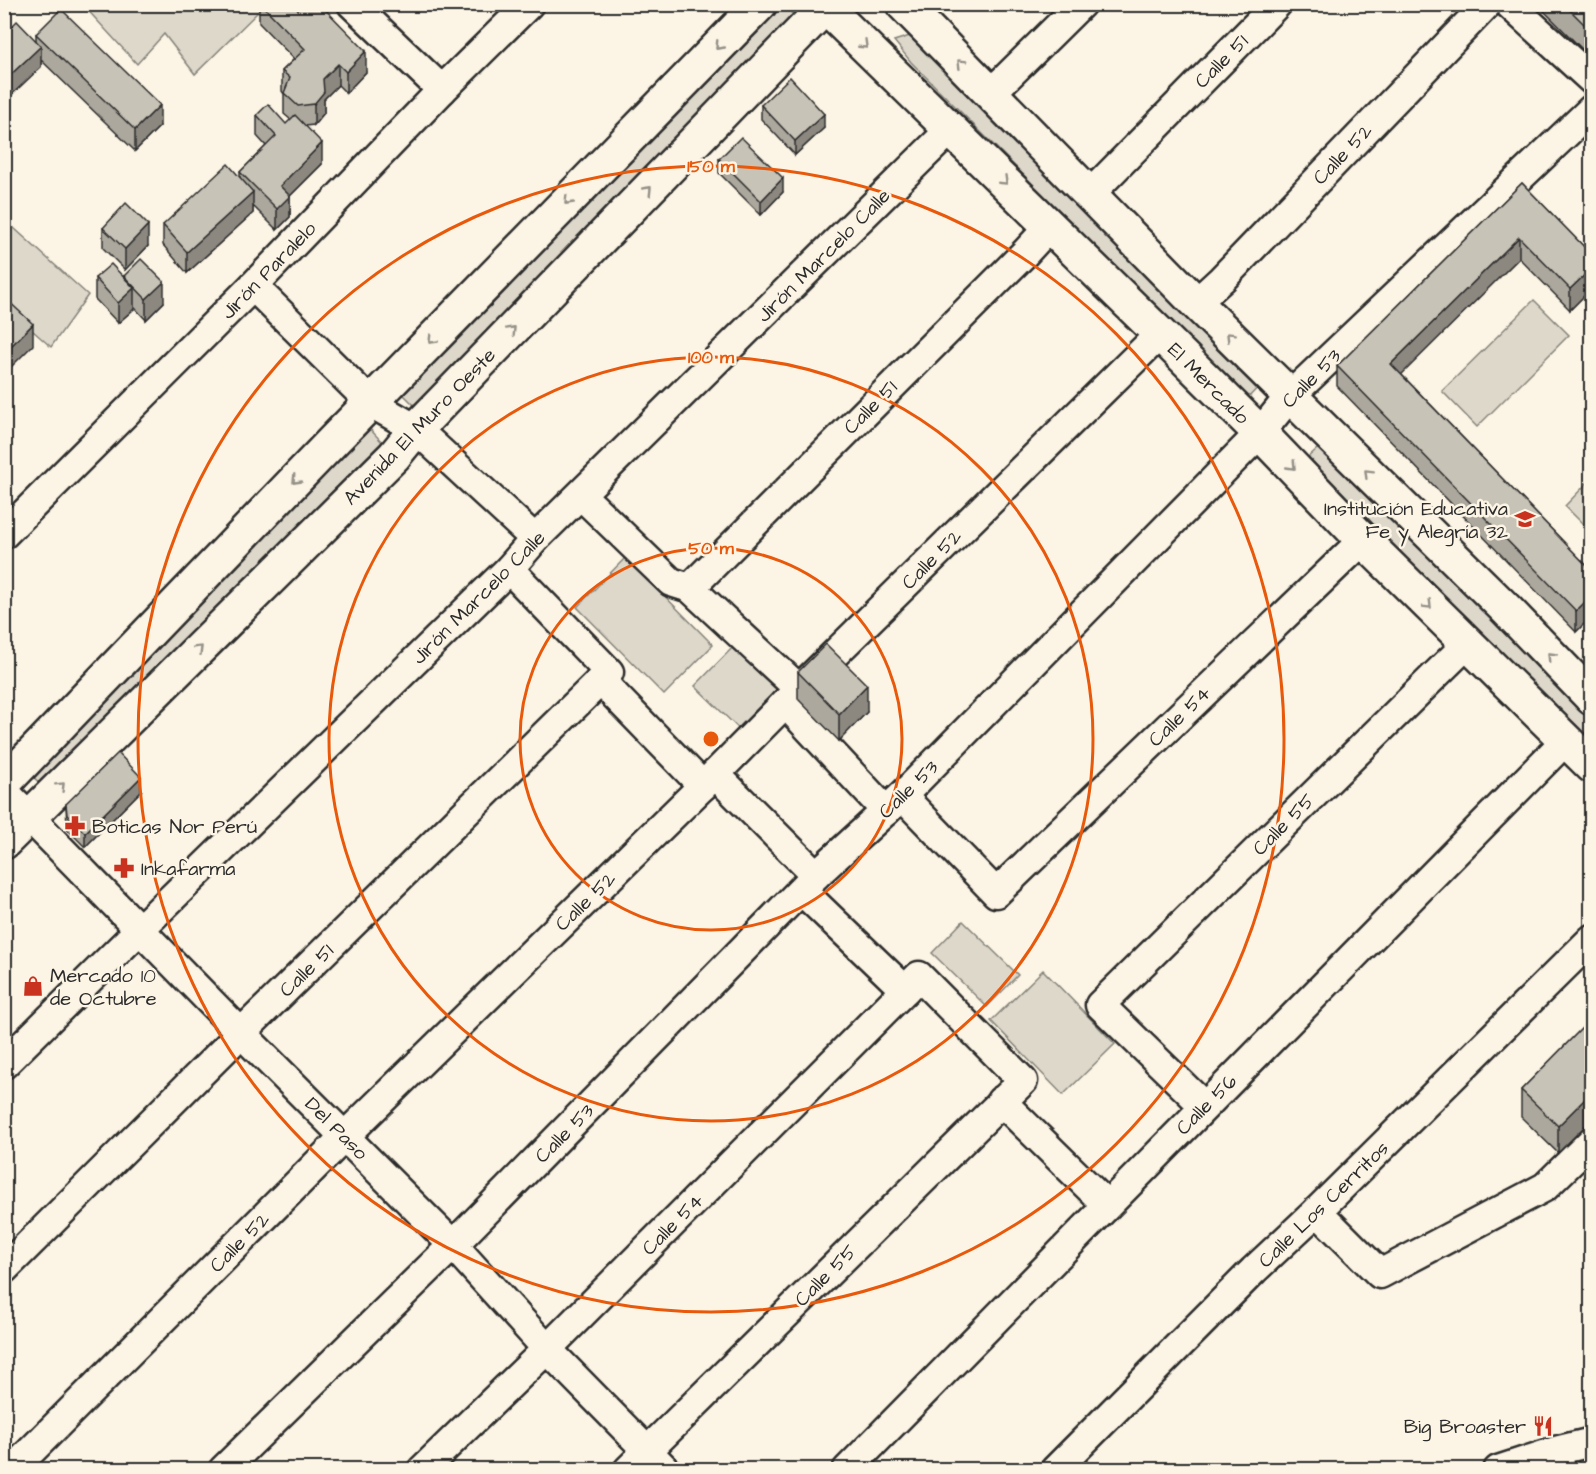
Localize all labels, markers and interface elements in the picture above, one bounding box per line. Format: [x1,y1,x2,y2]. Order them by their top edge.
street label: Calle 51 [1188,28,1255,95]
one-way arrow [857,38,867,49]
one-way arrow [715,40,726,50]
one-way arrow [957,59,968,70]
street label: Calle 52 [1307,118,1379,191]
text: 150 m [687,154,736,179]
one-way arrow [997,174,1007,185]
street label: Jirón Marcelo Calle [751,182,897,329]
one-way arrow [641,187,652,197]
one-way arrow [564,194,575,204]
street label: Jirón Paralelo [215,216,323,326]
one-way arrow [505,326,516,336]
one-way arrow [1226,333,1237,344]
one-way arrow [428,334,439,344]
street label: El Mercado [1161,336,1256,431]
street label: Avenida El Muro Oeste [337,342,502,511]
street label: Calle 53 [1276,343,1348,415]
text: 100 m [688,345,735,370]
street label: Calle 51 [837,374,904,441]
one-way arrow [1284,458,1295,469]
one-way arrow [1365,470,1376,481]
one-way arrow [292,474,303,484]
place label: Institución Educativa Fe y Alegría 32 [1324,495,1509,547]
school or university icon: Institución Educativa Fe y Alegría 32 [1513,507,1537,531]
street label: Calle 52 [895,523,969,596]
street label: Jirón Marcelo Calle [406,524,552,671]
text: 50 m [688,536,735,561]
one-way arrow [1421,597,1432,608]
one-way arrow [193,645,203,656]
one-way arrow [1547,652,1558,662]
street label: Calle 54 [1142,680,1217,754]
centre of rings [701,729,721,749]
street label: Calle 53 [872,754,945,825]
one-way arrow [54,783,65,793]
street label: Calle 55 [1246,787,1321,862]
place label: Boticas Nor Perú [92,813,257,841]
pharmacy icon: Boticas Nor Perú [63,814,87,838]
place label: Inkafarma [141,855,235,883]
pharmacy icon: Inkafarma [112,856,136,880]
street label: Calle 52 [549,865,623,938]
street label: Calle 51 [273,937,341,1004]
place label: Mercado 10 de Octubre [50,962,157,1013]
shop icon: Mercado 10 de Octubre [21,974,45,998]
street label: Calle 56 [1170,1068,1244,1142]
street label: Del Paso [298,1091,374,1167]
street label: Calle 53 [529,1098,601,1170]
street label: Calle Los Cerritos [1252,1135,1395,1275]
street label: Calle 54 [636,1187,710,1262]
street label: Calle 52 [203,1206,277,1279]
street label: Calle 55 [788,1238,863,1313]
place label: Big Broaster [1404,1413,1526,1442]
restaurant icon: Big Broaster [1531,1414,1555,1438]

